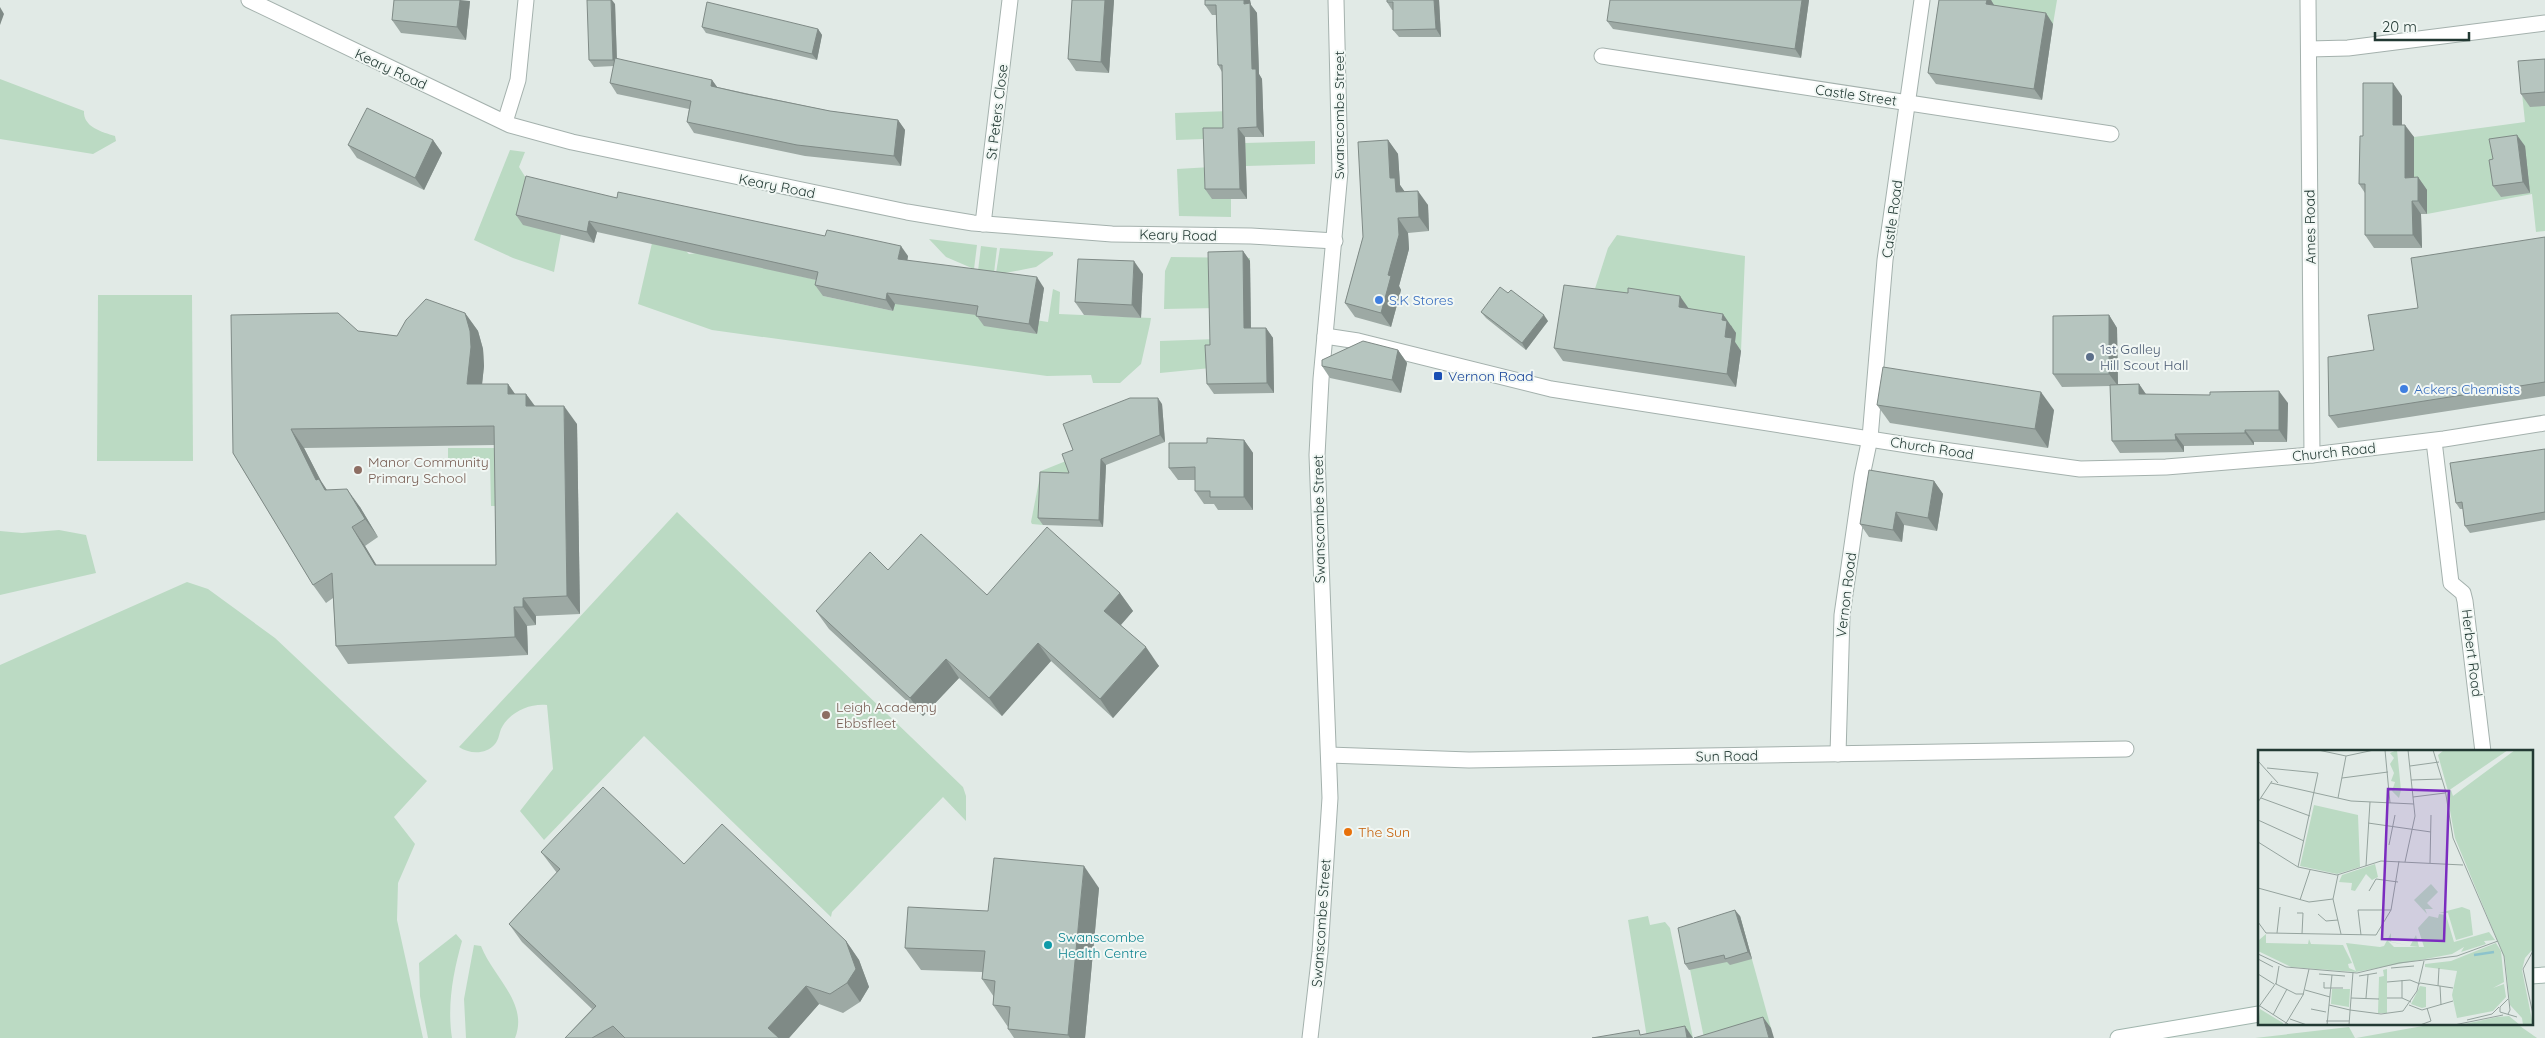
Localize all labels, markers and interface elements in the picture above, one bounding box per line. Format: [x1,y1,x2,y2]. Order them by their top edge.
scale bar [2375,10,2469,42]
text: 20 m [2382,17,2417,36]
street label: Keary Road [352,44,430,94]
street label: Swanscombe Street [1330,50,1348,179]
street label: St Peters Close [982,63,1012,161]
street label: Castle Street [1814,80,1898,110]
street label: Keary Road [737,170,817,202]
street label: Castle Road [1878,179,1906,259]
street label: Ames Road [2300,189,2320,265]
street label: Keary Road [1139,225,1217,245]
place label: S.K Stores [1389,291,1453,309]
marker: S.K Stores [1373,294,1385,306]
place label: 1st Galley Hill Scout Hall [2100,340,2188,374]
marker: 1st Galley Hill Scout Hall [2084,351,2096,363]
place label: Vernon Road [1448,367,1533,385]
marker: Vernon Road [1432,370,1444,382]
place label: Ackers Chemists [2414,380,2520,398]
marker: Ackers Chemists [2398,383,2410,395]
street label: Church Road [1889,433,1975,463]
street label: Church Road [2291,439,2377,465]
place label: Manor Community Primary School [368,453,489,487]
street label: Swanscombe Street [1309,454,1329,583]
marker: Manor Community Primary School [352,464,364,476]
street label: Vernon Road [1832,551,1860,639]
street label: Herbert Road [2458,608,2486,698]
place label: Leigh Academy Ebbsfleet [836,698,937,732]
marker: Leigh Academy Ebbsfleet [820,709,832,721]
street label: Sun Road [1696,746,1758,766]
inset map [2258,750,2532,1026]
place label: The Sun [1358,823,1410,841]
marker: The Sun [1342,826,1354,838]
street label: Swanscombe Street [1308,858,1334,988]
place label: Swanscombe Health Centre [1058,928,1147,962]
marker: Swanscombe Health Centre [1042,939,1054,951]

